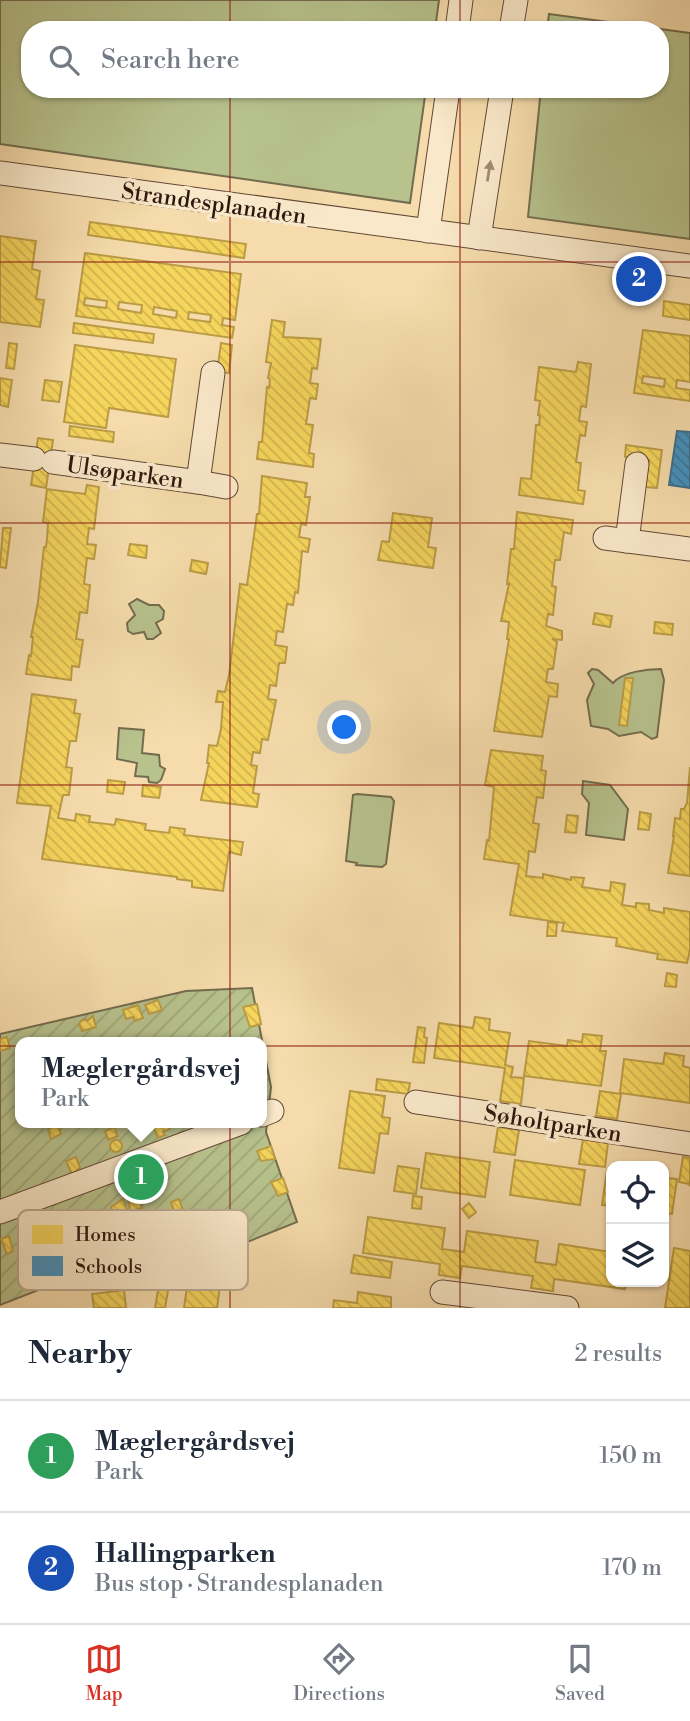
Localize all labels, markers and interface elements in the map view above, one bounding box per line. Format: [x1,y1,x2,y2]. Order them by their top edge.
search box [21,21,669,98]
icon: search [45,41,83,79]
text: Search here [101,44,240,76]
one-way arrow [484,160,495,182]
street label: Strandesplanaden [119,177,309,231]
pin: 2 [616,253,662,305]
street label: Ulsøparken [64,451,186,495]
your location [327,710,361,744]
popup [15,1037,267,1128]
text: Mæglergårdsvej [41,1053,241,1085]
text: Park [41,1085,89,1113]
street label: Søholtparken [482,1099,624,1149]
pin: 1 [118,1151,164,1203]
map controls [606,1161,669,1287]
button: locate [606,1161,669,1224]
legend [18,1210,248,1290]
text: Homes [75,1223,135,1247]
button: layers [606,1224,669,1287]
text: Schools [75,1255,142,1279]
text: Nearby [28,1335,132,1373]
text: 2 results [575,1340,662,1368]
text: Mæglergårdsvej [95,1426,295,1458]
text: 1 [45,1442,57,1470]
text: 150 m [599,1442,662,1470]
text: Park [95,1458,143,1486]
text: Hallingparken [95,1538,275,1570]
text: 2 [44,1554,58,1582]
text: 170 m [602,1554,662,1582]
text: Bus stop · Strandesplanaden [95,1570,384,1598]
tab: Map [85,1640,123,1706]
tab: Directions [293,1640,385,1706]
tab: Saved [555,1640,605,1706]

